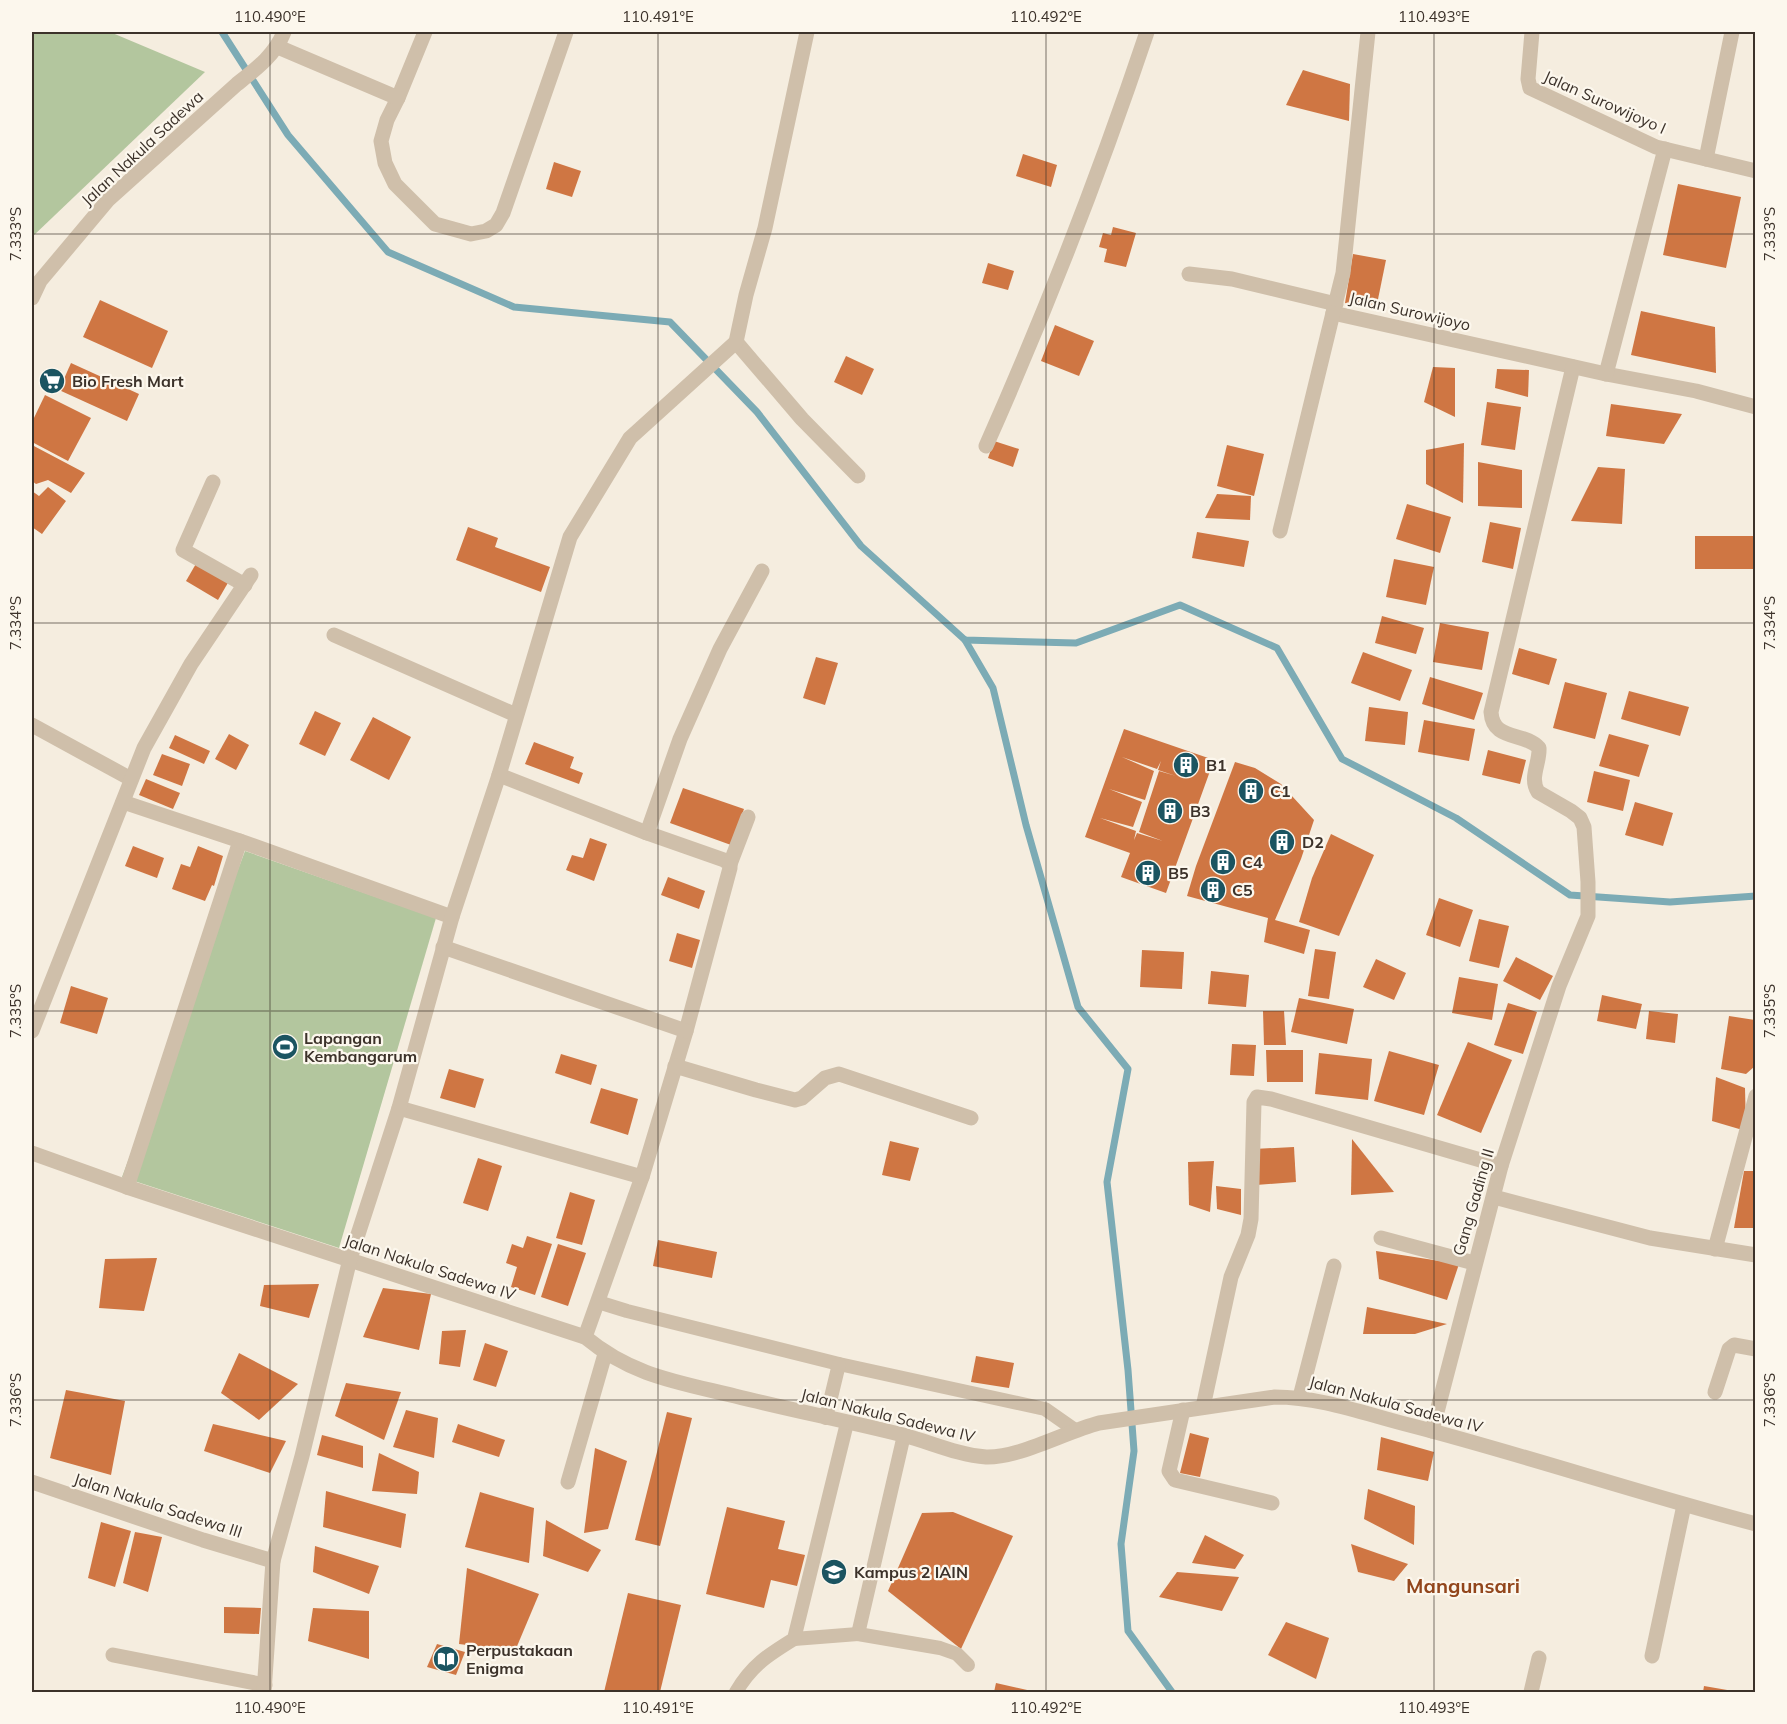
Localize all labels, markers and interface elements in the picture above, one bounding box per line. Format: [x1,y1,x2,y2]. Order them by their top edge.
text: 110.490°E [234,7,306,26]
text: 110.491°E [622,7,694,26]
text: 110.492°E [1010,7,1082,26]
text: 110.493°E [1398,7,1470,26]
street label: Jalan Surowijoyo I [1541,66,1669,138]
street label: Jalan Nakula Sadewa [77,86,207,210]
text: 7.333°S [6,207,25,261]
text: 7.333°S [1760,207,1779,261]
street label: Jalan Surowijoyo [1347,287,1473,335]
supermarket icon: Bio Fresh Mart [37,366,67,396]
place label: Bio Fresh Mart [72,371,184,391]
text: 7.334°S [6,596,25,650]
text: 7.334°S [1760,596,1779,650]
building icon: B1 [1171,750,1201,780]
place label: B1 [1206,755,1227,775]
building icon: C1 [1236,776,1266,806]
place label: C1 [1270,781,1291,801]
building icon: B3 [1155,796,1185,826]
place label: B3 [1190,801,1211,821]
building icon: D2 [1267,827,1297,857]
place label: D2 [1302,832,1324,852]
building icon: C4 [1208,847,1238,877]
place label: C4 [1242,852,1263,872]
building icon: B5 [1133,858,1163,888]
place label: B5 [1168,863,1189,883]
building icon: C5 [1198,875,1228,905]
place label: C5 [1232,880,1253,900]
text: 7.335°S [6,984,25,1038]
text: 7.335°S [1760,984,1779,1038]
place label: Lapangan Kembangarum [304,1028,417,1066]
sports icon: Lapangan Kembangarum [270,1032,300,1062]
street label: Gang Gading II [1448,1146,1498,1258]
street label: Jalan Nakula Sadewa IV [342,1230,519,1304]
street label: Jalan Nakula Sadewa IV [1307,1371,1486,1437]
text: 7.336°S [6,1373,25,1427]
text: 7.336°S [1760,1373,1779,1427]
street label: Jalan Nakula Sadewa IV [799,1384,978,1447]
street label: Jalan Nakula Sadewa III [71,1468,245,1542]
school or university icon: Kampus 2 IAIN [819,1557,849,1587]
place label: Kampus 2 IAIN [854,1562,968,1582]
district label: Mangunsari [1406,1573,1520,1598]
place label: Perpustakaan Enigma [466,1640,573,1678]
library icon: Perpustakaan Enigma [431,1644,461,1674]
text: 110.490°E [234,1698,306,1717]
text: 110.491°E [622,1698,694,1717]
text: 110.492°E [1010,1698,1082,1717]
text: 110.493°E [1398,1698,1470,1717]

